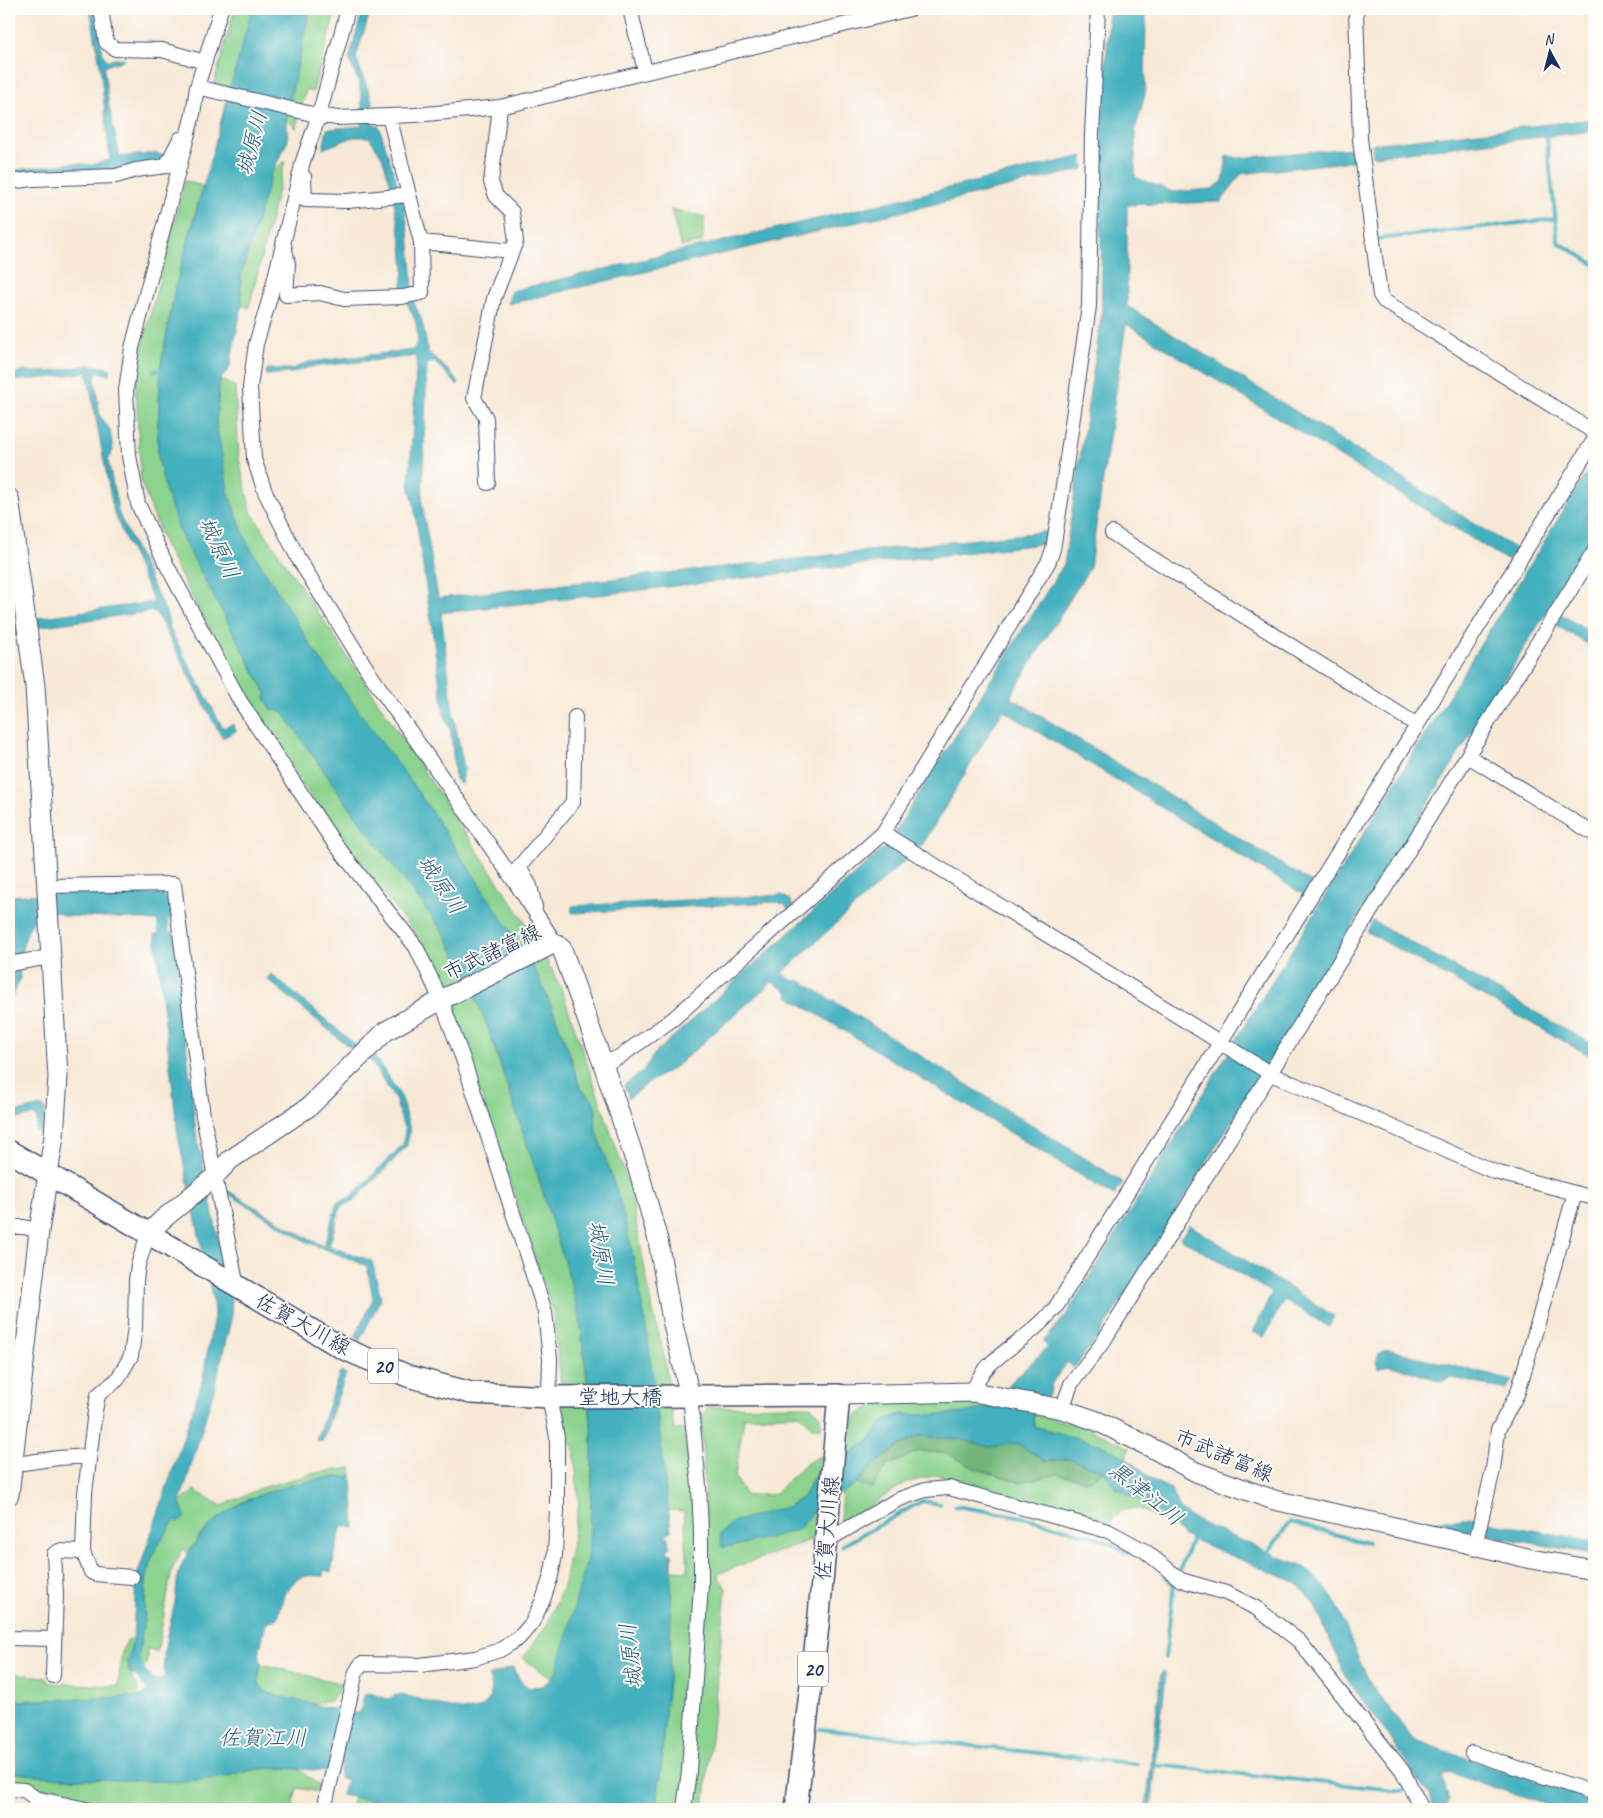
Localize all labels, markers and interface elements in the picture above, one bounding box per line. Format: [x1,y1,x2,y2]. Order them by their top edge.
north arrow [1526,28,1576,78]
text: N [1543,30,1556,49]
water label: 城原川 [230,107,274,179]
water label: 城原川 [192,512,246,584]
water label: 城原川 [411,850,471,920]
street label: 市武諸富線 [439,918,545,986]
water label: 城原川 [582,1218,620,1288]
street label: 佐賀大川線 [251,1287,355,1361]
road number: 20 [368,1348,398,1384]
street label: 堂地大橋 [578,1384,662,1410]
street label: 市武諸富線 [1171,1423,1277,1487]
water label: 黒津江川 [1103,1455,1189,1533]
street label: 佐賀大川線 [809,1475,845,1581]
water label: 城原川 [614,1622,648,1690]
road number: 20 [798,1652,828,1686]
water label: 佐賀江川 [219,1724,307,1752]

